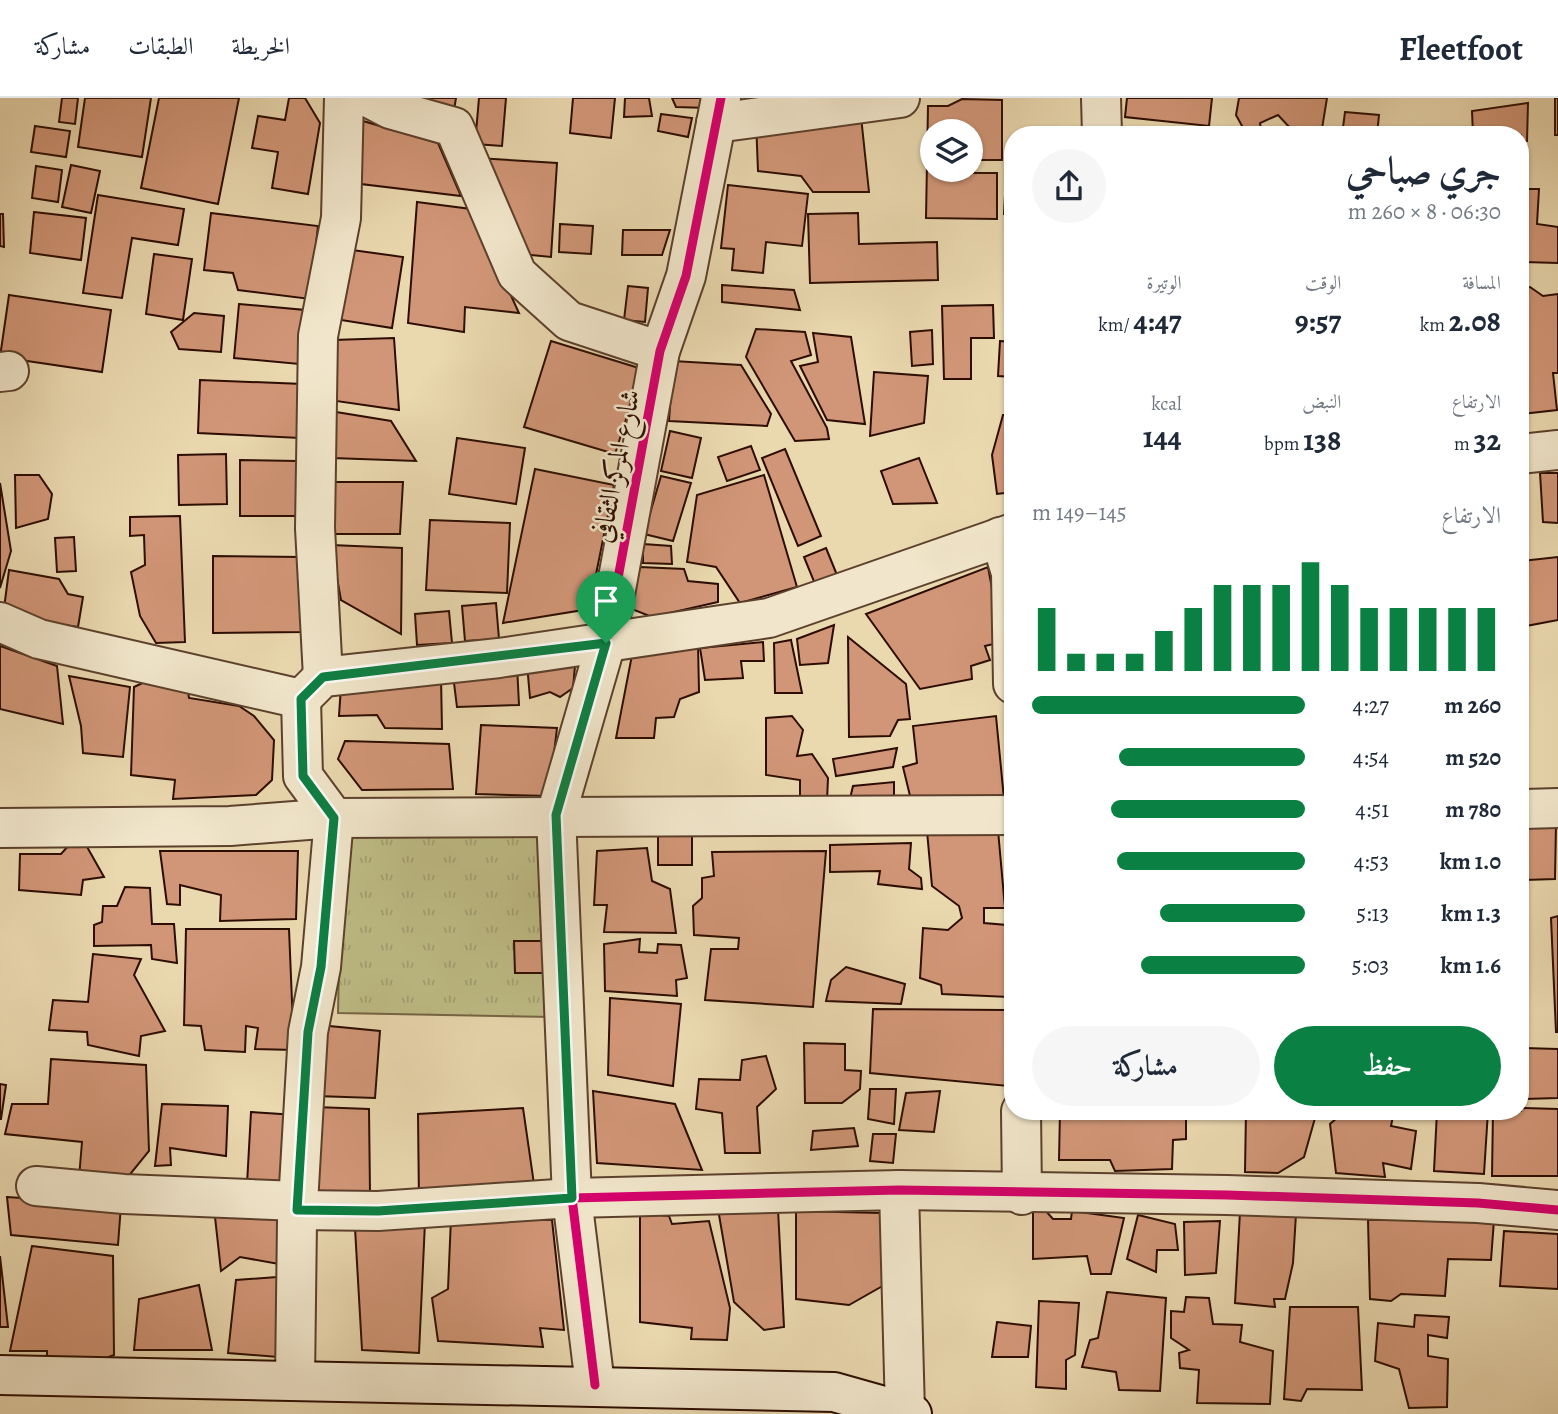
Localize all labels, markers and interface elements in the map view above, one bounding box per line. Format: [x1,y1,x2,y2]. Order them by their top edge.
text: Fleetfoot [1399,26,1523,71]
text: مشاركة [35,30,90,62]
text: الطبقات [128,30,194,62]
text: الخريطة [232,30,290,62]
map controls [920,119,983,182]
button: layers [920,119,983,182]
text: جري صباحي [1346,144,1501,196]
button: share [1032,149,1106,223]
text: 06:30 · 8 × 260 m [1348,196,1501,227]
text: الوتيرة [1147,270,1182,296]
text: الوقت [1305,270,1341,296]
text: المسافة [1462,270,1501,296]
text: 4:47 [1134,301,1182,341]
text: 9:57 [1295,301,1341,341]
text: 2.08 [1449,301,1501,341]
text: /km [1098,312,1134,338]
text: km [1420,312,1449,338]
street label: شارع المركز الثقافي [583,386,653,547]
text: النبض [1302,389,1341,415]
text: الارتفاع [1452,389,1501,415]
text: kcal [1151,391,1182,417]
text: 144 [1143,417,1182,457]
text: 138 [1303,420,1341,460]
text: 32 [1474,420,1501,460]
text: bpm [1264,431,1303,457]
text: m [1454,431,1474,457]
text: 145–149 m [1032,497,1127,528]
text: الارتفاع [1441,500,1501,531]
pin [576,571,636,643]
icon: arrive [587,582,625,620]
text: 4:27 [1353,690,1389,721]
text: 260 m [1444,690,1501,721]
text: 4:54 [1353,742,1389,773]
text: 520 m [1445,742,1501,773]
text: 4:51 [1355,794,1389,825]
text: 780 m [1445,794,1501,825]
text: 4:53 [1354,846,1389,877]
text: 1.0 km [1440,846,1501,877]
text: 5:13 [1356,898,1389,929]
text: 1.3 km [1441,898,1501,929]
text: 5:03 [1352,950,1389,981]
text: 1.6 km [1441,950,1501,981]
button: مشاركة [1032,1026,1260,1106]
button: حفظ [1274,1026,1501,1106]

